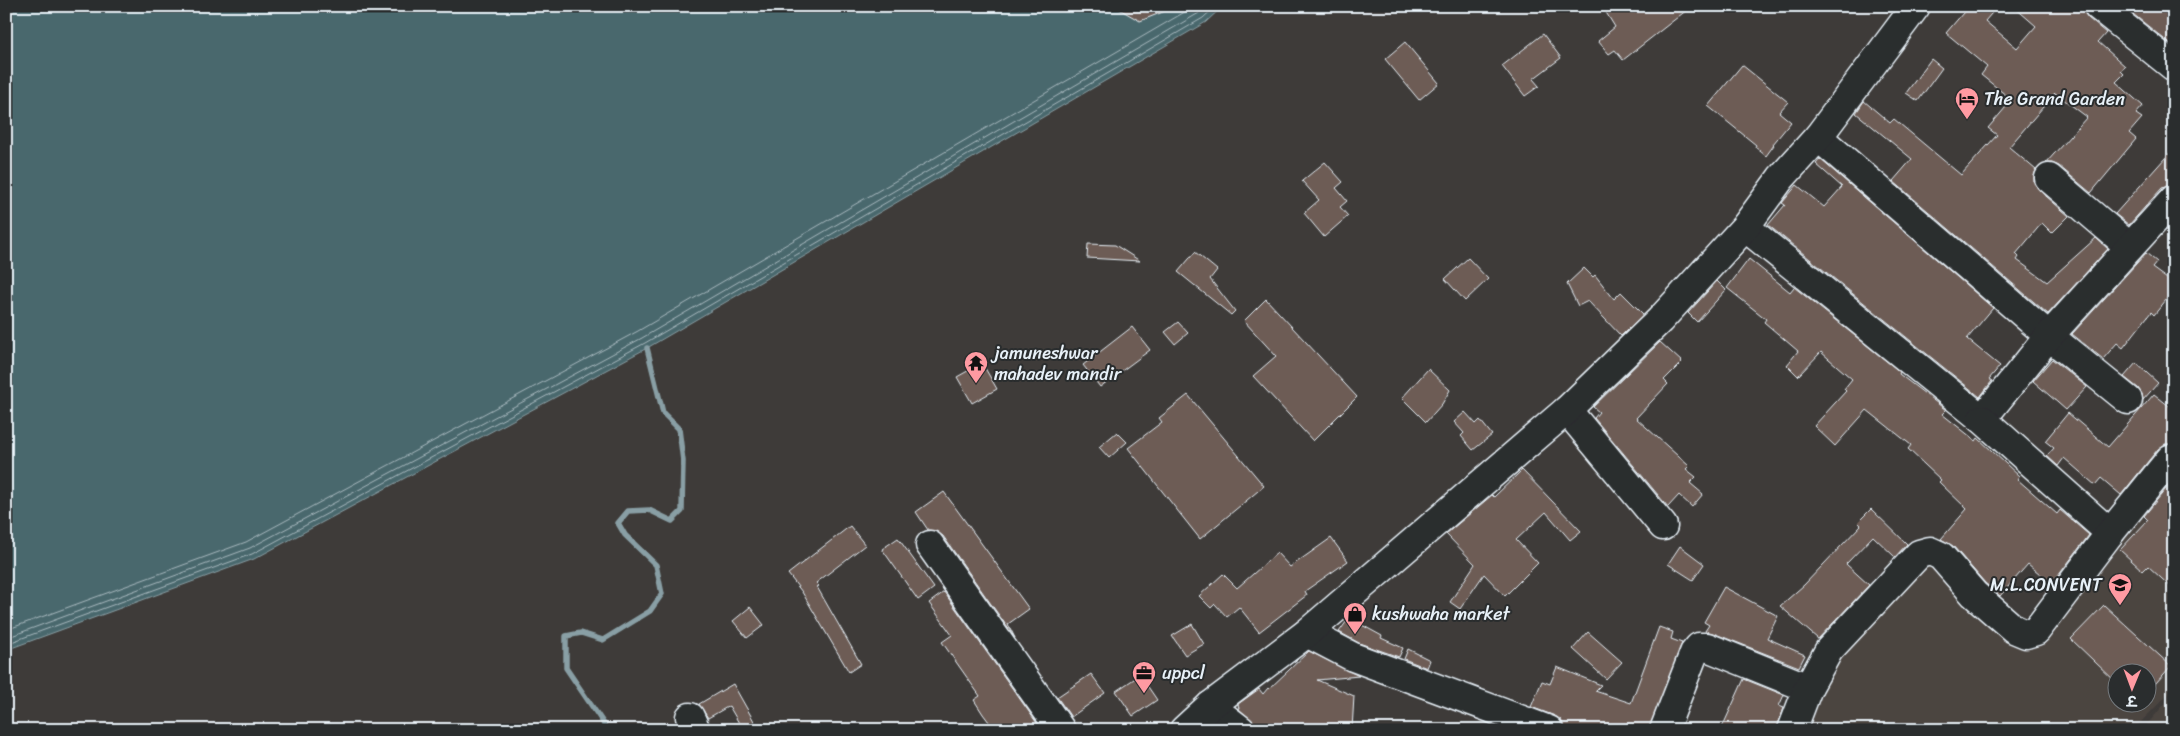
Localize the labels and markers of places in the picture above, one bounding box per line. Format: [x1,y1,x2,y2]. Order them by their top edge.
place label: The Grand Garden [1984,83,2125,115]
hotel icon: The Grand Garden [1954,86,1980,120]
place label: jamuneshwar mahadev mandir [990,337,1123,390]
temple icon: jamuneshwar mahadev mandir [963,350,989,384]
place label: M.L.CONVENT [1990,569,2103,601]
school or university icon: M.L.CONVENT [2107,572,2133,606]
place label: kushwaha market [1372,598,1511,630]
shop icon: kushwaha market [1342,601,1368,635]
place label: uppcl [1162,657,1206,689]
office icon: uppcl [1131,660,1157,694]

